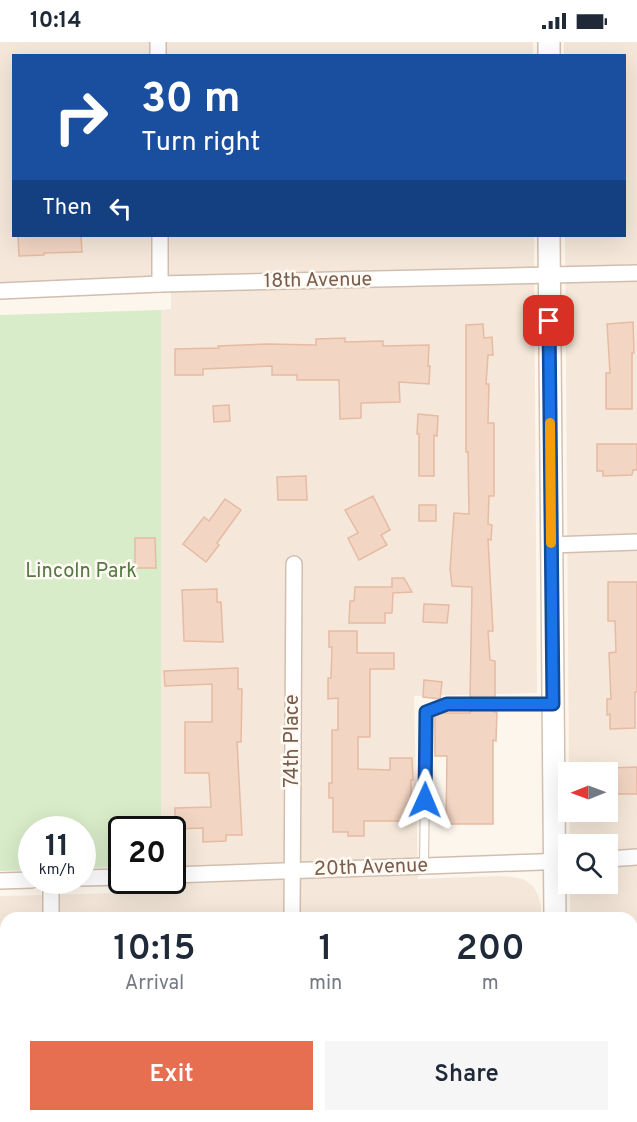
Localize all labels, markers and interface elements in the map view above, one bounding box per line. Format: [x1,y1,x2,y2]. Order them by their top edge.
text: 10:14 [30,8,82,35]
text: 30 m [141,74,240,127]
icon: right [42,78,120,156]
text: Turn right [141,126,260,160]
icon: left [104,192,137,225]
text: Then [42,195,92,222]
street label: 18th Avenue [264,267,372,295]
pin [523,295,574,346]
icon: arrive [532,304,565,337]
park label: Lincoln Park [25,559,137,585]
street label: 74th Place [280,694,306,788]
north arrow [558,762,618,822]
map controls [558,762,618,894]
position arrow [393,768,457,832]
speed limit sign: 20 [108,816,186,894]
text: 11 [45,829,69,866]
button: search [558,834,618,894]
street label: 20th Avenue [313,853,429,883]
text: km/h [39,861,75,880]
text: 10:15 [113,927,196,973]
text: 1 [319,927,333,973]
text: 200 [456,927,525,973]
text: Arrival [125,971,184,997]
text: min [309,971,342,997]
text: m [482,971,499,997]
button: Exit [30,1041,313,1110]
button: Share [325,1041,608,1110]

